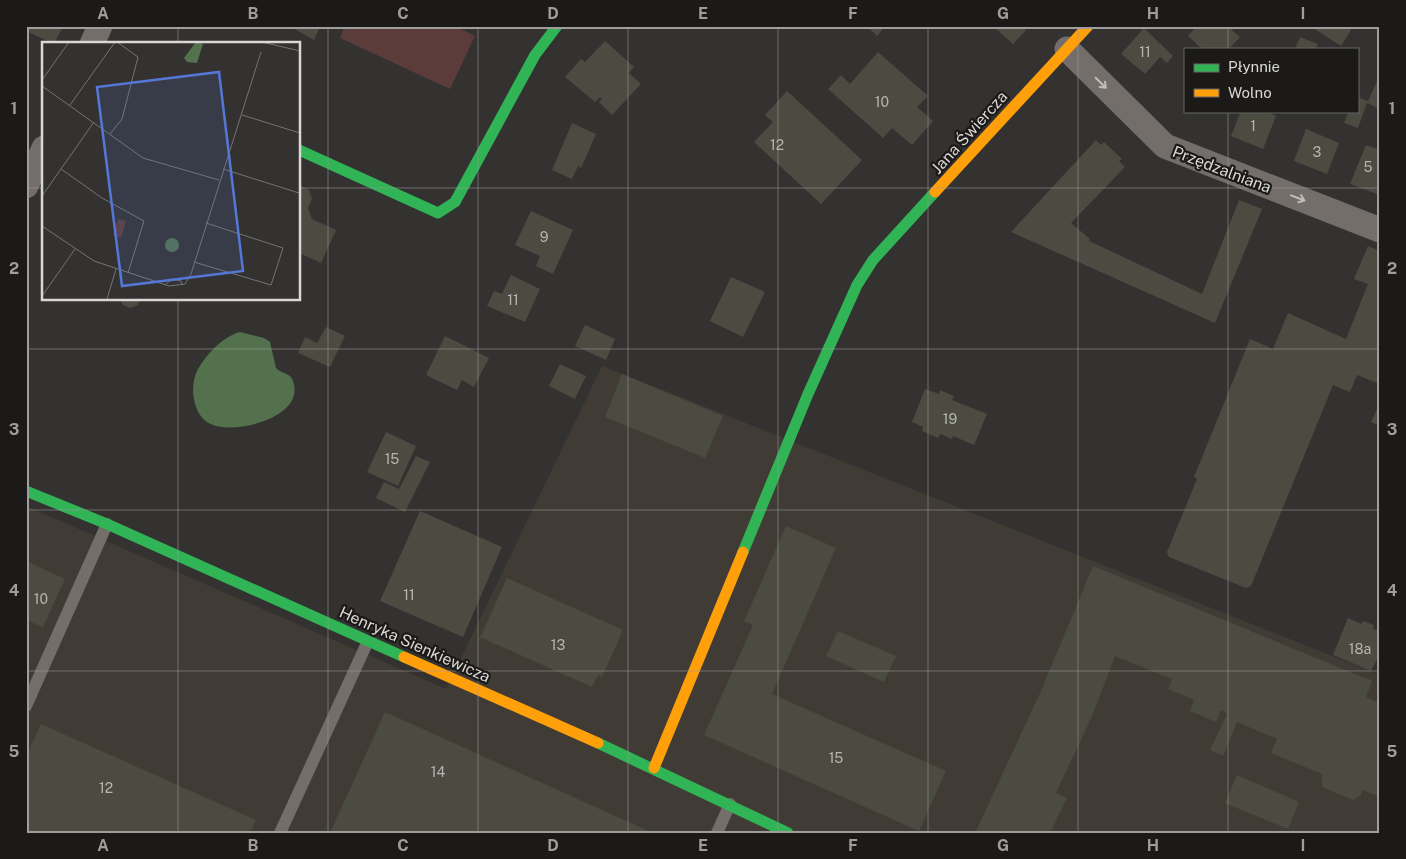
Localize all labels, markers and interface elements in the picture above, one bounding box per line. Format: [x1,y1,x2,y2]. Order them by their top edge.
text: A [97,4,109,23]
text: B [248,4,259,23]
text: C [397,4,409,23]
text: D [547,4,559,23]
text: E [698,4,708,23]
text: F [848,4,858,23]
text: G [997,4,1009,23]
text: H [1147,4,1159,23]
text: I [1301,4,1305,23]
inset map [42,42,300,300]
house number: 11 [1139,44,1151,60]
legend [1184,48,1358,112]
text: Płynnie [1228,58,1280,75]
one-way arrow [1095,77,1108,89]
text: Wolno [1228,84,1272,101]
street label: Jana Świercza [927,86,1011,178]
house number: 10 [875,94,889,110]
text: 1 [11,99,17,118]
text: 1 [1389,99,1395,118]
house number: 1 [1250,118,1256,134]
house number: 12 [770,137,784,153]
street label: Przędzalniana [1170,142,1274,197]
house number: 3 [1313,144,1322,160]
house number: 5 [1364,159,1373,175]
one-way arrow [1290,194,1305,203]
house number: 9 [540,229,549,245]
text: 2 [9,259,19,278]
text: 2 [1387,259,1397,278]
house number: 11 [507,292,519,308]
house number: 19 [943,411,957,427]
text: 3 [9,420,19,439]
text: 3 [1387,420,1397,439]
house number: 15 [385,451,399,467]
text: 4 [9,581,20,600]
text: 4 [1387,581,1398,600]
house number: 11 [403,587,415,603]
house number: 10 [34,591,48,607]
street label: Henryka Sienkiewicza [336,603,493,686]
house number: 13 [551,637,565,653]
house number: 18a [1349,641,1371,657]
text: 5 [9,742,20,761]
text: 5 [1387,742,1398,761]
house number: 15 [829,750,843,766]
house number: 14 [431,764,445,780]
house number: 12 [99,780,113,796]
text: A [97,836,109,855]
text: B [248,836,259,855]
text: C [397,836,409,855]
text: D [547,836,559,855]
text: E [698,836,708,855]
text: F [848,836,858,855]
text: G [997,836,1009,855]
text: H [1147,836,1159,855]
text: I [1301,836,1305,855]

